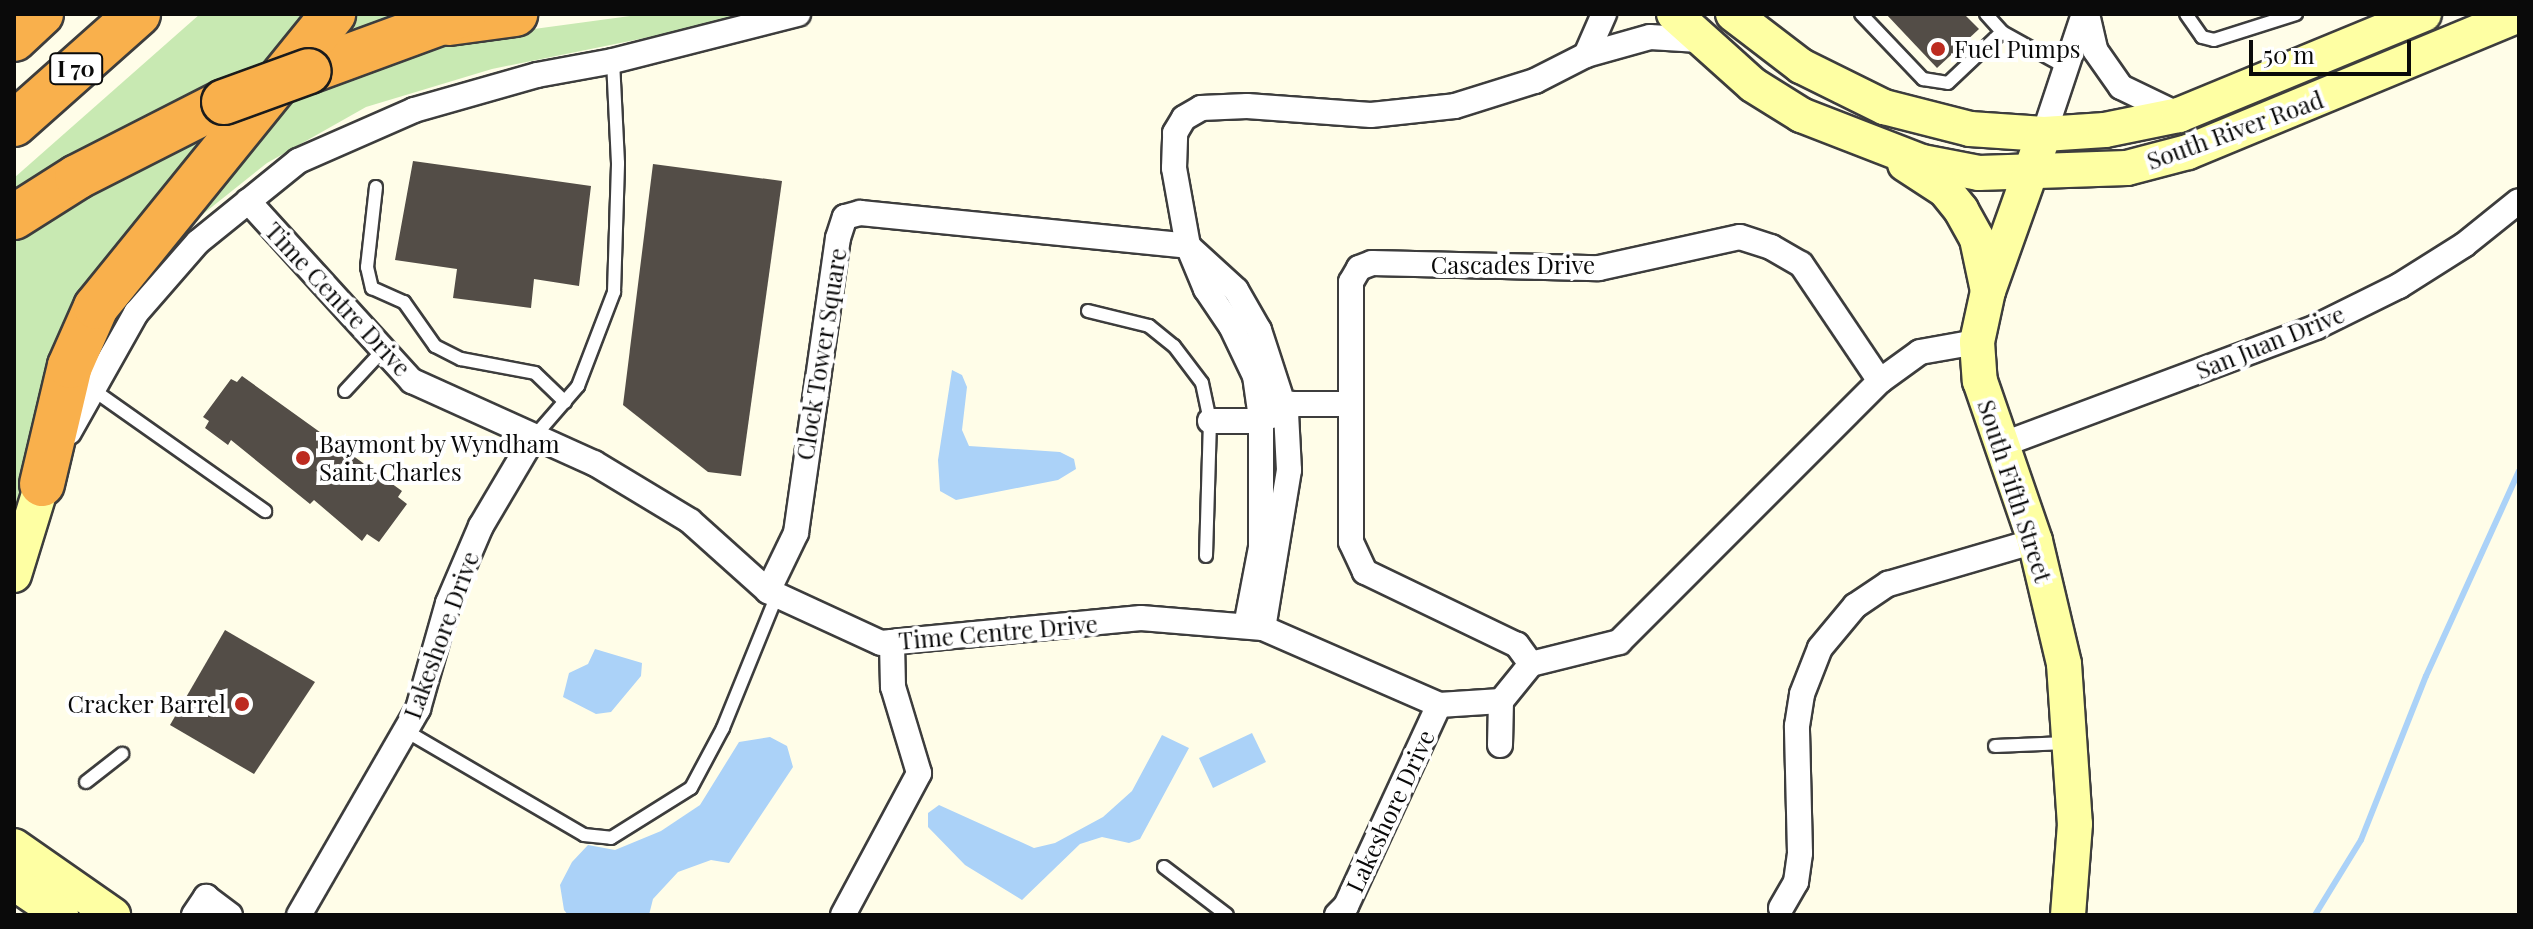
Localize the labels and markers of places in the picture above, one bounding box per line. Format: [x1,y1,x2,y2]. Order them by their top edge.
place label: Fuel Pumps [1954,35,2081,63]
marker: Fuel Pumps [1929,40,1947,58]
place label: Baymont by Wyndham Saint Charles [319,430,561,486]
marker: Baymont by Wyndham Saint Charles [294,449,312,467]
place label: Cracker Barrel [67,690,226,718]
marker: Cracker Barrel [233,695,251,713]

